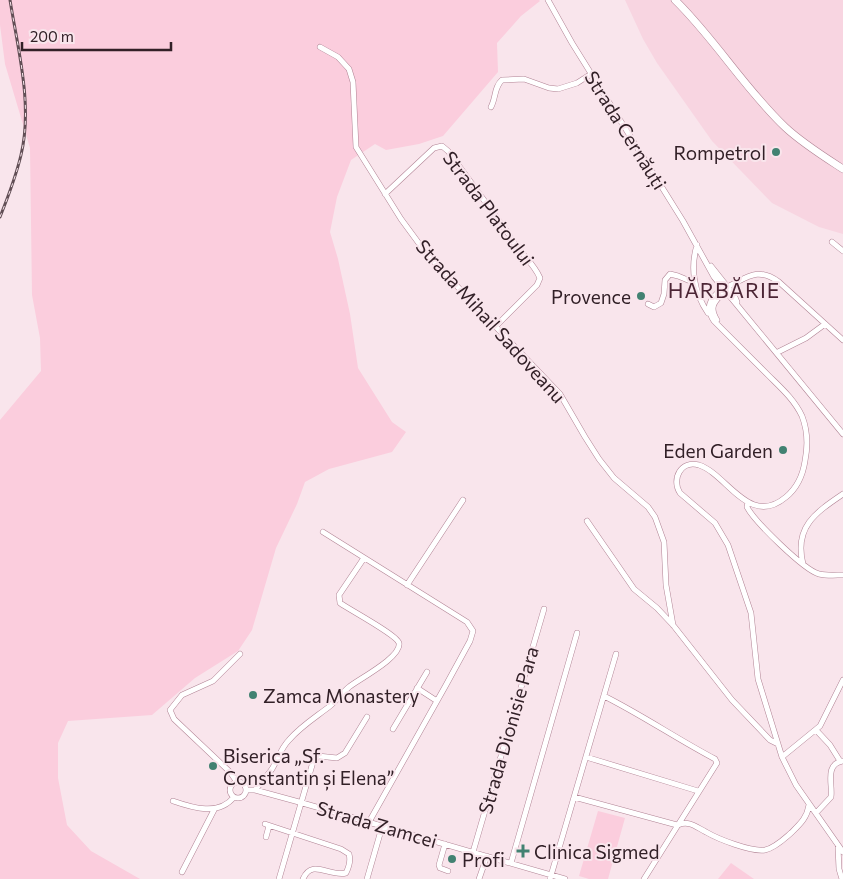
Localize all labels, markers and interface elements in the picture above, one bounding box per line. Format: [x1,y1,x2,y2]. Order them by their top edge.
scale bar [22,20,171,52]
text: 200 m [30,27,74,45]
street label: Strada Cernăuți [579,67,672,195]
place label: Rompetrol [674,141,766,164]
street label: Strada Platoului [439,146,539,270]
marker: Rompetrol [770,146,782,158]
street label: Strada Mihail Sadoveanu [412,235,570,407]
district label: HĂRBĂRIE [668,277,780,302]
place label: Provence [551,285,631,308]
marker: Provence [635,290,647,302]
place label: Eden Garden [663,439,773,462]
marker: Eden Garden [777,444,789,456]
street label: Strada Dionisie Para [473,644,543,816]
place label: Zamca Monastery [263,684,419,707]
marker: Zamca Monastery [247,689,259,701]
place label: Biserica „Sf. Constantin și Elena” [223,744,394,791]
marker: Biserica „Sf. Constantin și Elena” [207,760,219,772]
street label: Strada Zamcei [314,796,440,852]
place label: Clinica Sigmed [534,840,659,863]
marker: Clinica Sigmed [516,844,530,858]
place label: Profi [462,848,505,871]
marker: Profi [446,853,458,865]

